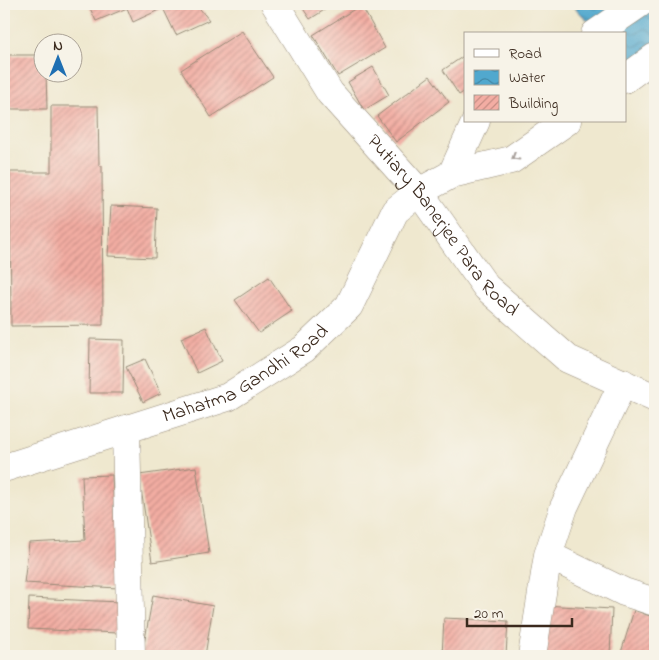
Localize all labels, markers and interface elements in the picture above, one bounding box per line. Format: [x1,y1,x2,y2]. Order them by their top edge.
north arrow [32,32,82,82]
legend [464,32,626,122]
text: N [53,36,63,57]
text: Road [509,43,542,65]
text: Water [509,67,545,89]
text: Building [508,93,558,116]
street label: Putiary Banerjee Para Road [359,128,525,324]
one-way arrow [511,150,520,160]
street label: Mahatma Gandhi Road [159,318,336,431]
scale bar [467,595,572,627]
text: 20 m [474,603,504,625]

